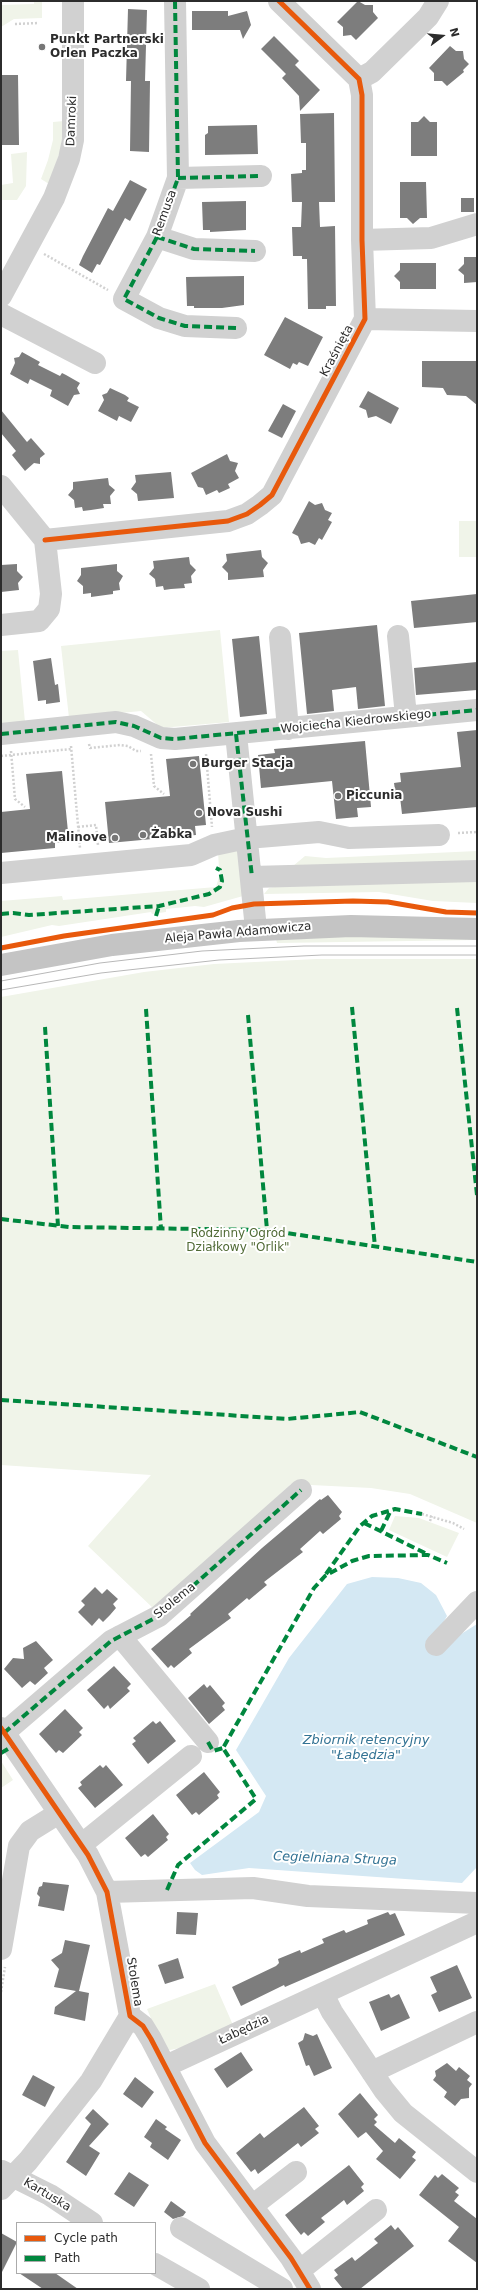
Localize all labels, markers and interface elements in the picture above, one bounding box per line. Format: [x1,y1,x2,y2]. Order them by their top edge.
north arrow [422,16,462,56]
text: N [446,26,462,39]
place label: Punkt Partnerski Orlen Paczka [50,33,164,61]
marker: Punkt Partnerski Orlen Paczka [37,42,47,52]
street label: Damroki [64,95,80,147]
street label: Remusa [150,188,180,238]
street label: Kraśnięta [317,323,357,379]
street label: Wojciecha Kiedrowskiego [280,707,432,737]
place label: Burger Stacja [201,757,293,771]
marker: Burger Stacja [188,759,198,769]
place label: Piccunia [346,789,402,803]
marker: Piccunia [333,791,343,801]
place label: Nova Sushi [207,806,282,820]
marker: Nova Sushi [194,808,204,818]
place label: Żabka [151,828,192,842]
marker: Żabka [138,830,148,840]
place label: Malinove [46,831,107,845]
marker: Malinove [110,833,120,843]
street label: Aleja Pawła Adamowicza [164,919,312,947]
park label: Rodzinny Ogród Działkowy "Orlik" [186,1227,290,1255]
street label: Stolema [151,1580,199,1622]
water label: Zbiornik retencyjny "Łabędzia" [303,1733,429,1764]
water label: Cegielniana Struga [273,1849,397,1869]
street label: Stolema [123,1956,145,2008]
street label: Łabędzia [217,2012,271,2048]
street label: Kartuska [21,2175,73,2215]
legend [16,2222,156,2274]
text: Cycle path [54,2231,118,2245]
text: Path [54,2251,80,2265]

